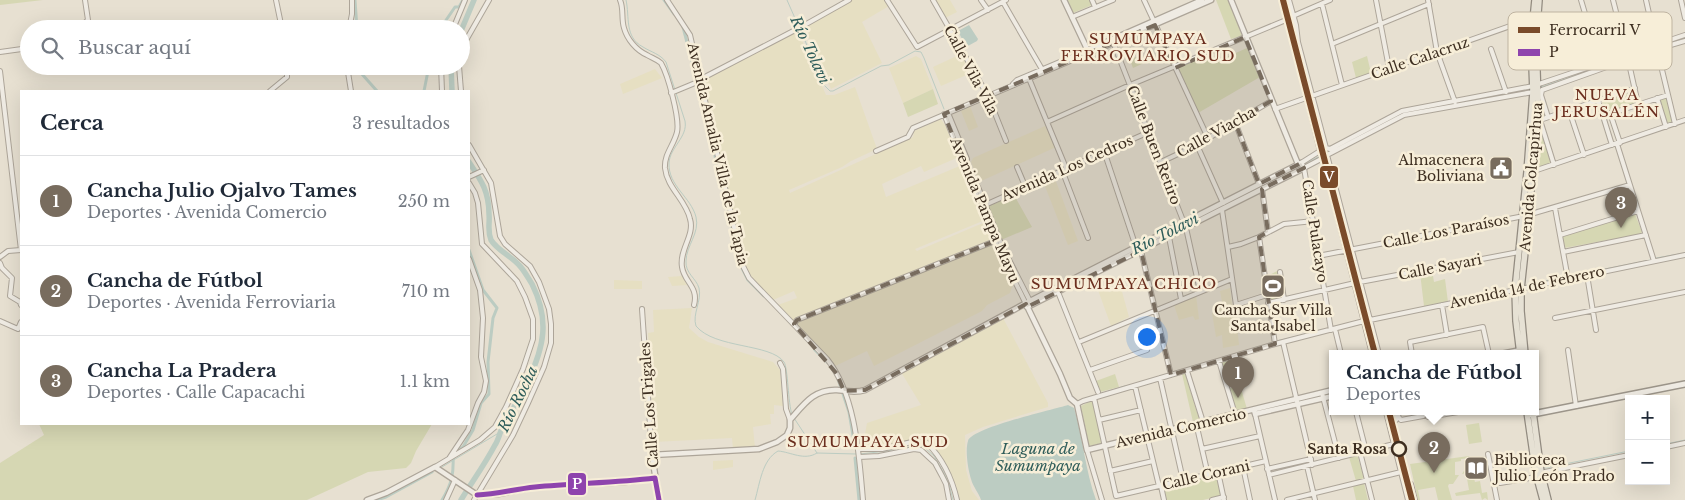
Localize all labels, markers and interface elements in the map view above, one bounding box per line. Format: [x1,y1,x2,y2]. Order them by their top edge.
water label: Río Tolavi [786,12,835,88]
legend [1508,12,1672,70]
search box [20,20,470,75]
text: Ferrocarril V [1549,21,1642,39]
street label: Calle Vila Vila [940,22,1002,118]
district label: SUMUMPAYA FERROVIARIO SUD [1061,29,1235,65]
street label: Calle Calacruz [1368,33,1472,83]
icon: search [38,34,66,62]
text: Buscar aquí [78,36,191,59]
street label: Avenida Amalia Villa de la Tapia [683,40,753,267]
text: P [1549,43,1559,61]
street label: Calle Buen Retiro [1123,83,1185,207]
district label: NUEVA JERUSALÉN [1552,85,1660,121]
street label: Avenida Colcapirhua [1515,101,1547,253]
street label: Calle Viacha [1173,103,1259,161]
text: Cerca [40,110,104,136]
text: 3 resultados [352,113,450,133]
street label: Avenida Los Cedros [997,131,1136,206]
street label: Avenida Pampa Mayu [946,134,1024,286]
place label: Almacenera Boliviana [1397,151,1484,185]
public building icon: Almacenera Boliviana [1488,155,1514,181]
line badge: V [1319,165,1339,189]
text: V [1322,168,1335,186]
street label: Calle Pulacayo [1298,178,1332,284]
text: Cancha Julio Ojalvo Tames [87,179,357,202]
pin: 3 [1605,187,1637,228]
text: 1 [53,191,59,211]
text: 250 m [398,191,450,211]
text: Deportes · Avenida Comercio [87,202,327,222]
water label: Río Tolavi [1127,208,1202,259]
street label: Calle Los Paraísos [1381,210,1511,252]
street label: Calle Sayari [1397,250,1483,284]
street label: Avenida 14 de Febrero [1447,262,1606,312]
text: Cancha de Fútbol [87,269,263,292]
sports icon: Cancha Sur Villa Santa Isabel [1260,273,1286,299]
district label: SUMUMPAYA CHICO [1031,274,1217,293]
text: 2 [51,281,61,301]
text: 710 m [402,281,450,301]
text: Deportes · Avenida Ferroviaria [87,292,336,312]
place label: Cancha Sur Villa Santa Isabel [1214,301,1332,335]
your location [1134,324,1160,350]
street label: Calle Los Trigales [636,341,662,469]
popup [1329,350,1539,415]
pin: 1 [1222,357,1254,398]
text: Cancha La Pradera [87,359,277,382]
text: Cancha de Fútbol [1346,361,1522,384]
water label: Río Rocha [493,363,542,436]
text: 3 [51,371,61,391]
text: 1.1 km [400,371,450,391]
text: Deportes · Calle Capacachi [87,382,305,402]
text: Deportes [1346,384,1421,404]
map controls [1625,395,1670,485]
button: + [1625,395,1670,440]
street label: Avenida Comercio [1113,404,1248,452]
district label: SUMUMPAYA SUD [787,432,949,451]
pin: 2 [1418,432,1450,473]
water label: Laguna de Sumumpaya [995,439,1081,475]
place label: Santa Rosa [1307,440,1387,458]
button: − [1625,440,1670,485]
marker: Santa Rosa [1391,441,1407,457]
place label: Biblioteca Julio León Prado [1492,451,1615,485]
library icon: Biblioteca Julio León Prado [1463,455,1489,481]
street label: Calle Corani [1160,456,1252,494]
line badge: P [567,472,587,496]
text: P [572,475,582,493]

